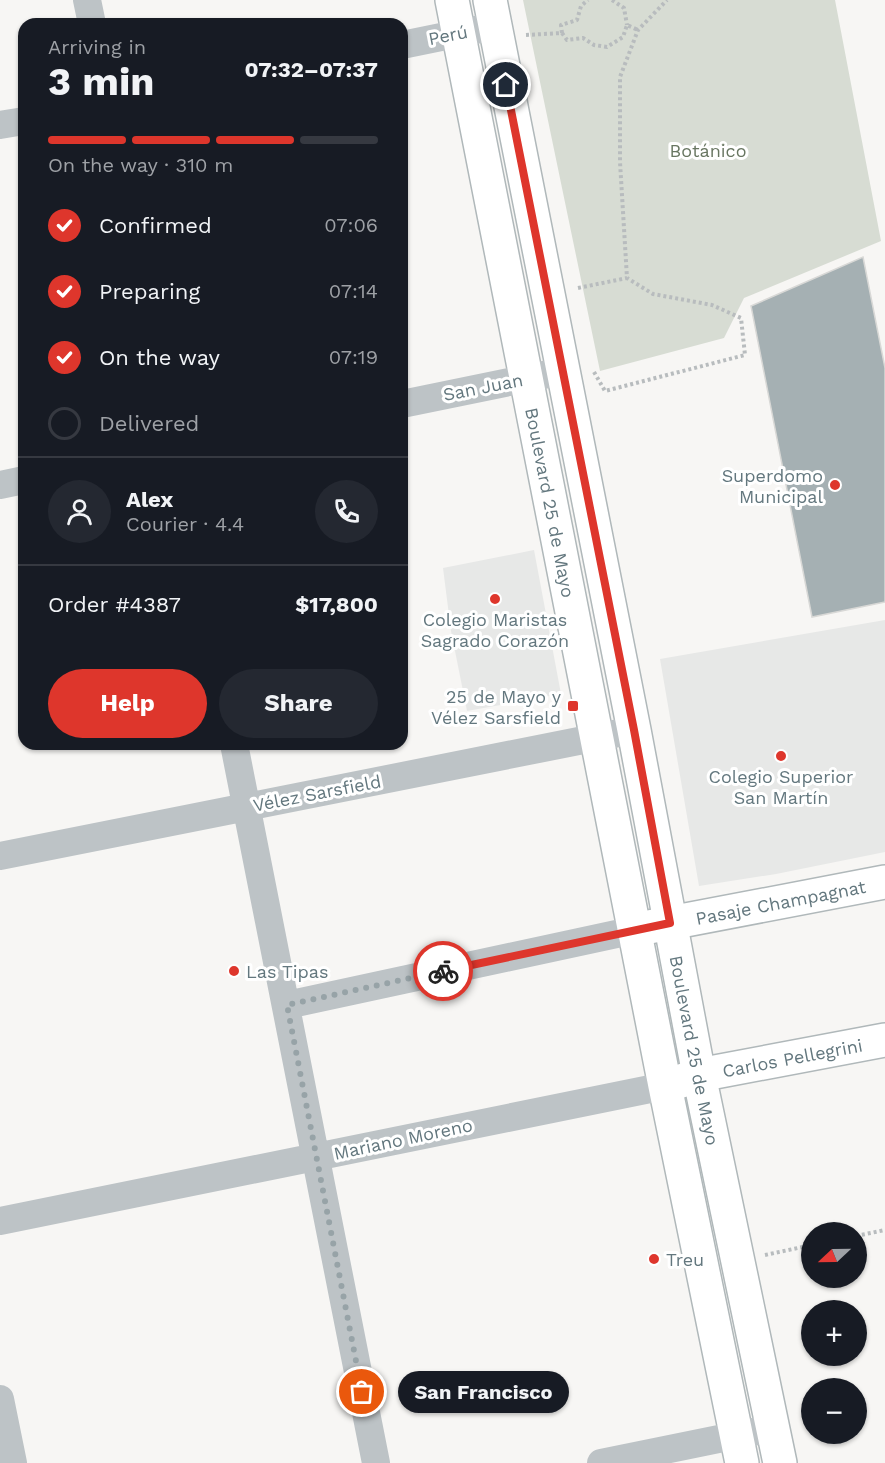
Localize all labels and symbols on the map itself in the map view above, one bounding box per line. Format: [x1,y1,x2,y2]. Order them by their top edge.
street label: Perú [427,21,469,49]
pin [480,59,531,110]
park label: Botánico [670,140,746,161]
street label: San Juan [441,369,525,405]
street label: Boulevard 25 de Mayo [522,406,579,599]
place label: Superdomo Municipal [722,465,823,507]
marker: Superdomo Municipal [828,478,842,492]
marker: Colegio Maristas Sagrado Corazón [488,592,502,606]
place label: Colegio Maristas Sagrado Corazón [421,609,569,651]
place label: 25 de Mayo y Vélez Sarsfield [431,686,562,728]
marker: 25 de Mayo y Vélez Sarsfield [566,699,580,713]
marker: Colegio Superior San Martín [774,749,788,763]
place label: Colegio Superior San Martín [709,766,853,808]
street label: Vélez Sarsfield [251,770,383,816]
street label: Pasaje Champagnat [694,875,868,928]
courier [413,941,473,1001]
street label: Boulevard 25 de Mayo [666,953,724,1147]
place label: Las Tipas [246,961,328,982]
marker: Las Tipas [227,964,241,978]
street label: Carlos Pellegrini [720,1034,864,1081]
street label: Mariano Moreno [332,1114,474,1164]
north arrow [801,1222,867,1288]
place label: Treu [666,1249,704,1270]
marker: Treu [647,1252,661,1266]
pin [336,1366,387,1417]
callout: San Francisco [398,1371,569,1413]

